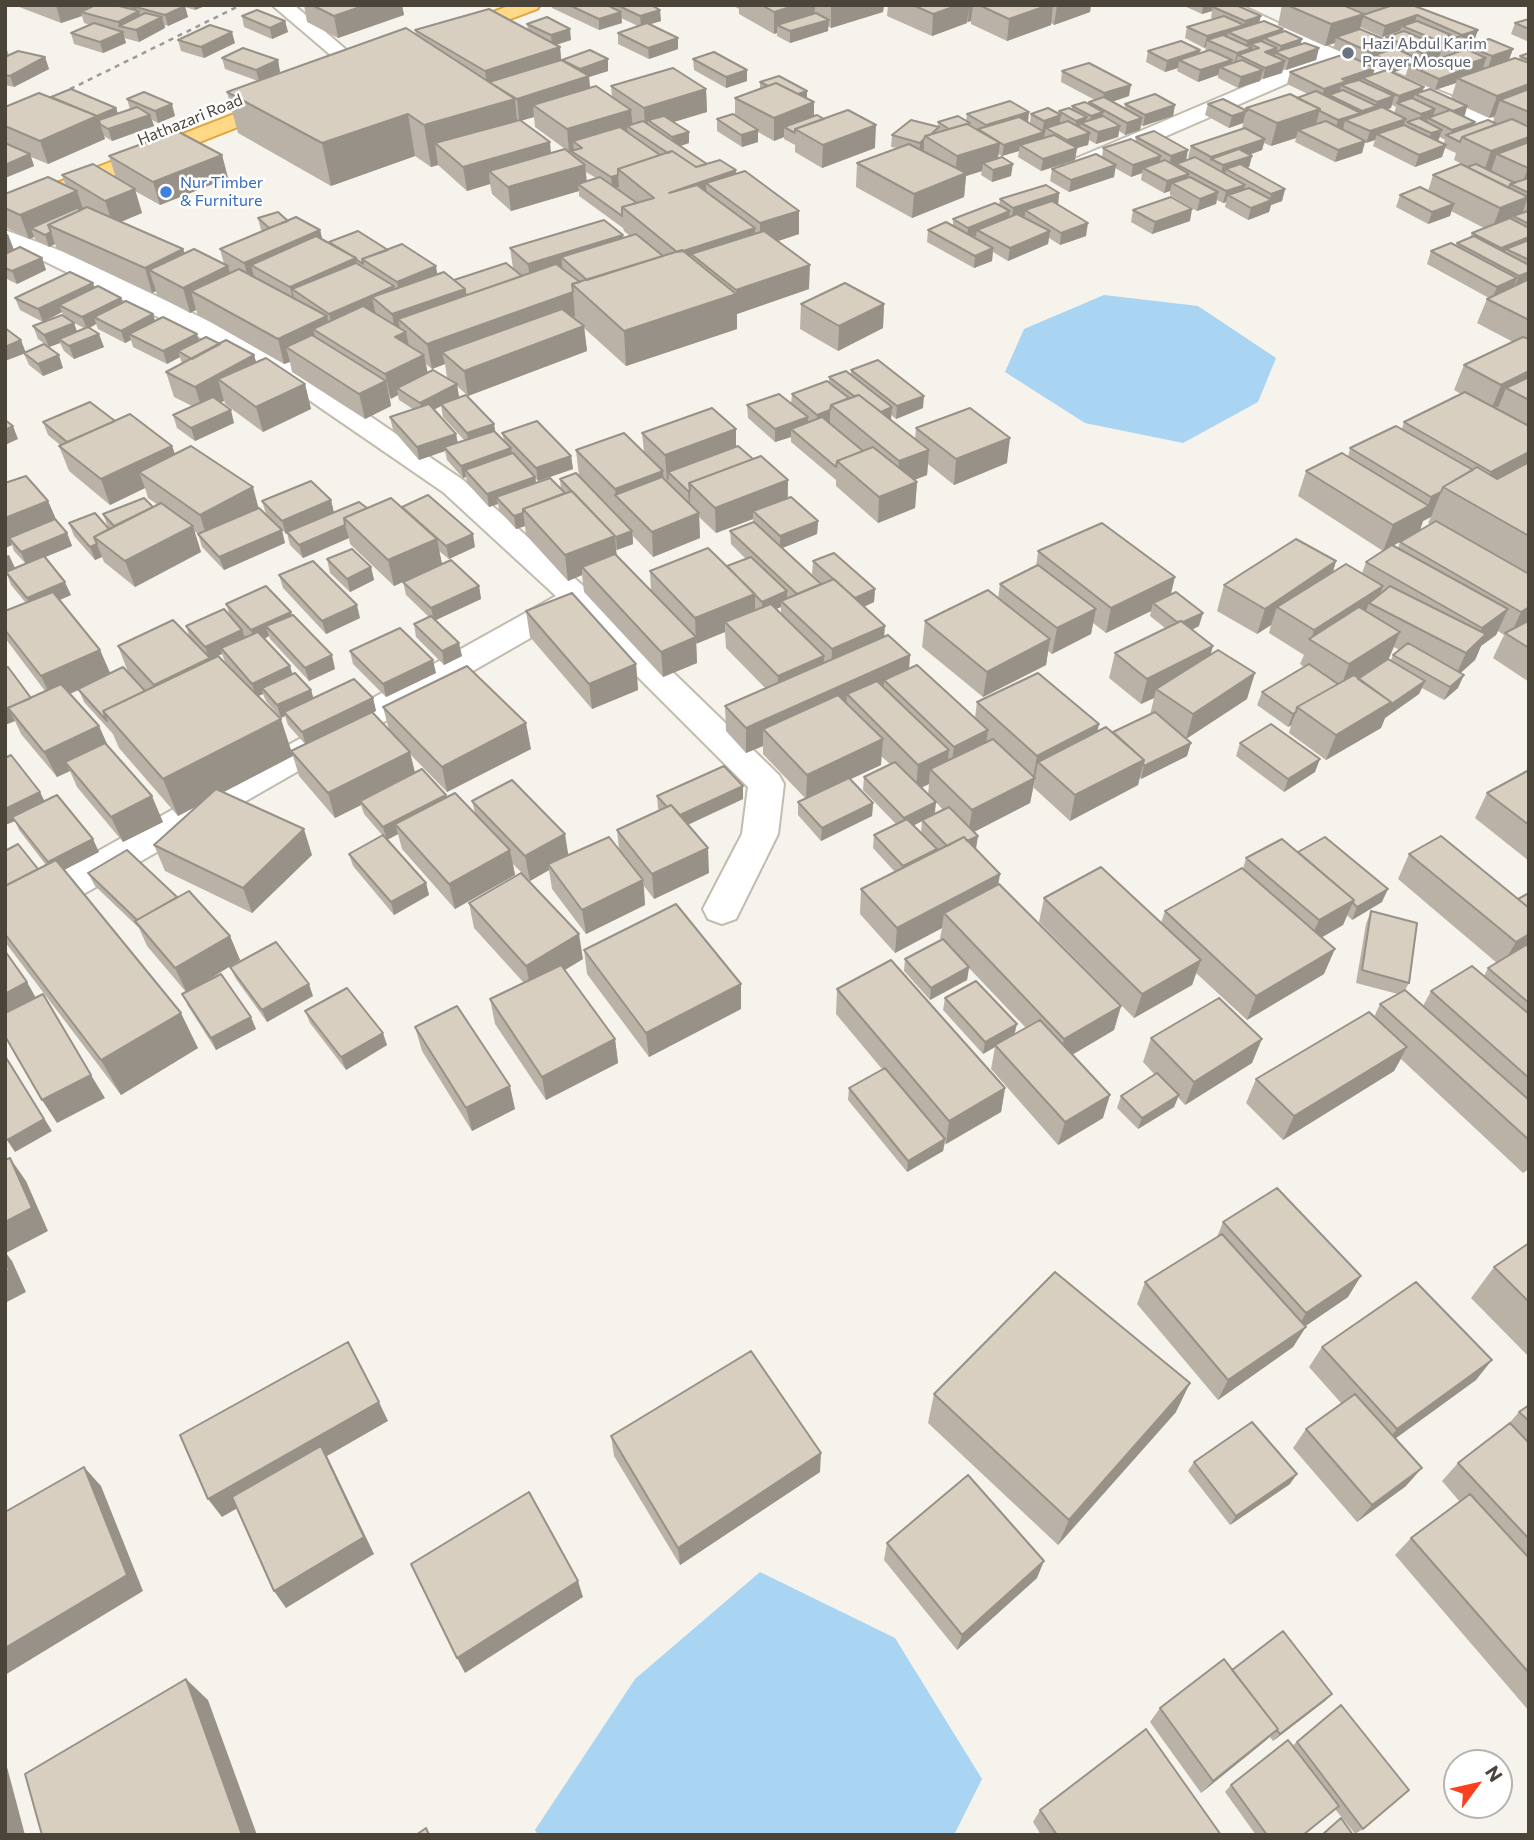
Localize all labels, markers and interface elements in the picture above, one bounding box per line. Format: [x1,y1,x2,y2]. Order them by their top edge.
place label: Hazi Abdul Karim Prayer Mosque [1362,34,1487,72]
marker: Hazi Abdul Karim Prayer Mosque [1340,45,1356,61]
street label: Hathazari Road [135,90,245,150]
place label: Nur Timber & Furniture [180,173,263,211]
marker: Nur Timber & Furniture [158,184,174,200]
north arrow [1443,1749,1513,1819]
text: N [1481,1761,1508,1786]

